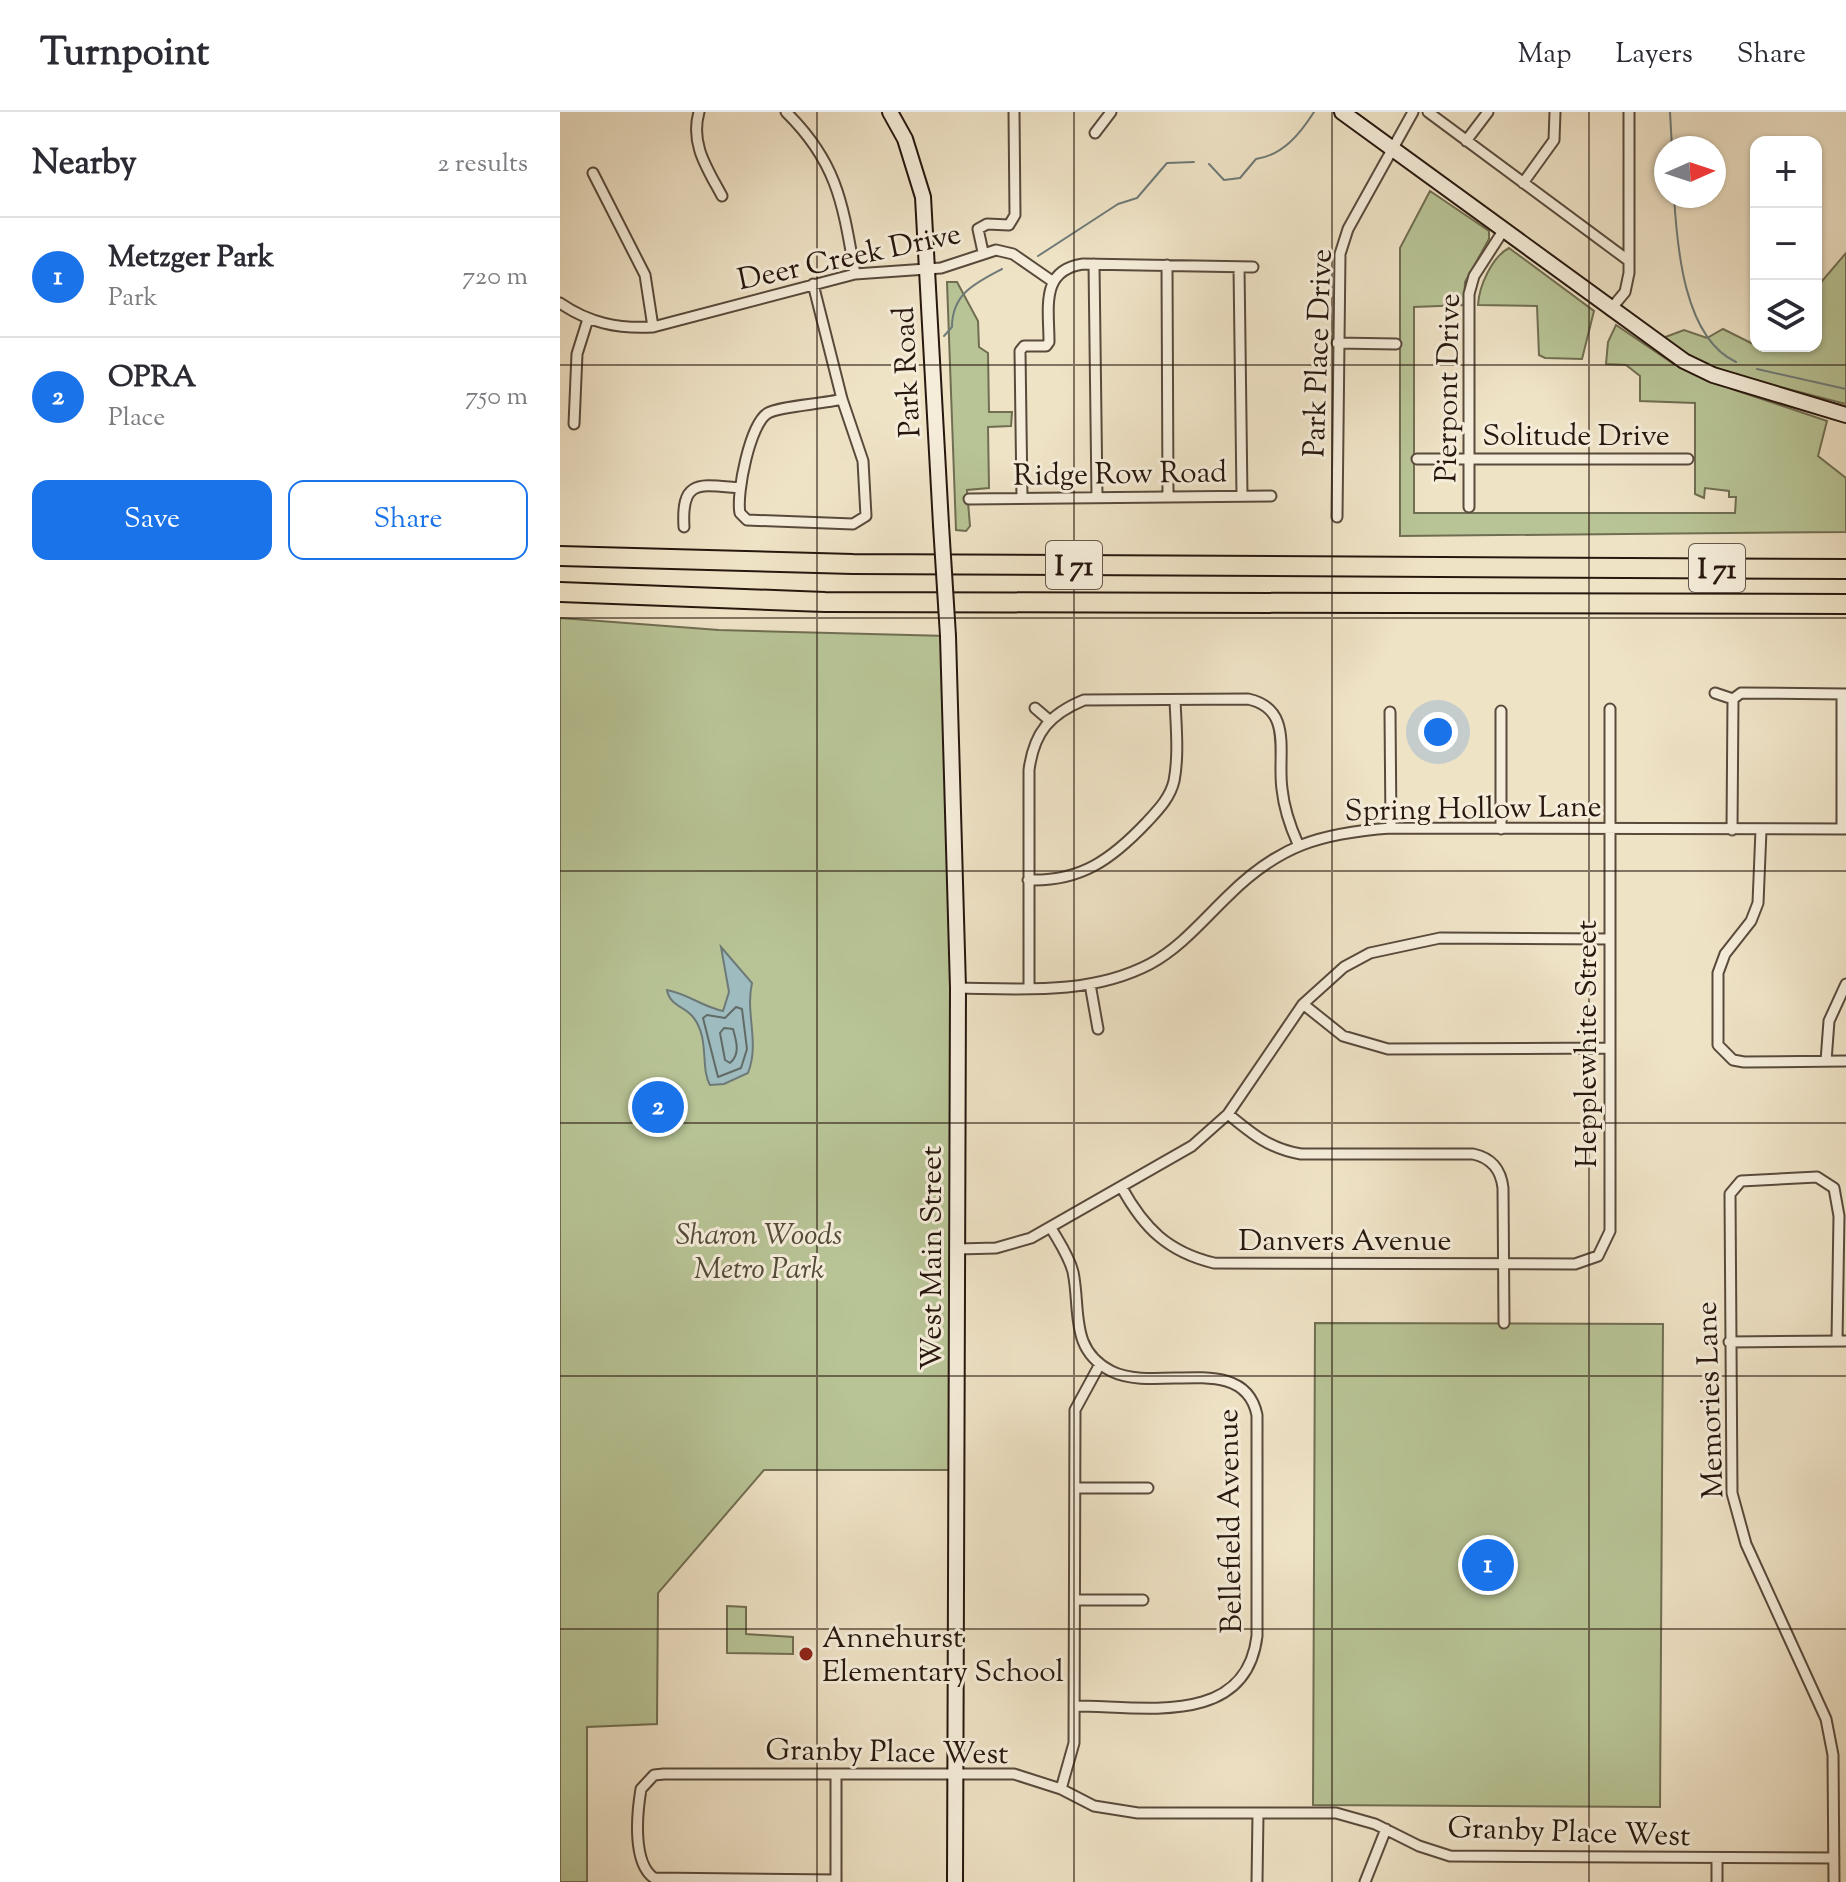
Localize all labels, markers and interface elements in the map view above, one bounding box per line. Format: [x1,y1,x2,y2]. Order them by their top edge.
text: Turnpoint [40,28,209,82]
text: Map [1518,35,1571,75]
text: Layers [1615,35,1693,75]
text: Share [1737,35,1806,75]
north arrow [1654,136,1726,208]
map controls [1750,136,1822,352]
button: + [1750,136,1822,208]
text: Nearby [32,140,137,189]
text: 2 results [437,146,528,183]
button: − [1750,208,1822,280]
street label: Deer Creek Drive [734,214,965,303]
text: Metzger Park [108,237,274,280]
street label: Park Place Drive [1294,248,1345,458]
text: 1 [54,259,62,296]
text: 720 m [462,259,528,296]
text: Park [108,280,158,317]
button: layers [1750,280,1822,352]
street label: Pierpont Drive [1426,293,1473,483]
street label: Park Road [884,305,933,439]
text: OPRA [108,357,196,400]
text: 2 [52,379,64,416]
text: 750 m [465,379,528,416]
text: Place [108,400,165,437]
street label: Solitude Drive [1482,416,1670,459]
street label: Ridge Row Road [1013,452,1227,499]
button: Save [32,480,272,560]
button: Share [288,480,528,560]
road number: I 71 [1046,541,1102,589]
road number: I 71 [1689,544,1745,592]
your location [1418,712,1458,752]
street label: Spring Hollow Lane [1344,787,1602,834]
street label: Hepplewhite Street [1567,920,1610,1168]
pin: 2 [632,1077,684,1137]
street label: West Main Street [912,1146,955,1370]
park label: Sharon Woods Metro Park [676,1215,842,1292]
street label: Danvers Avenue [1239,1221,1451,1264]
street label: Memories Lane [1687,1301,1736,1499]
street label: Bellefield Avenue [1208,1408,1255,1634]
pin: 1 [1462,1535,1514,1595]
place label: Annehurst Elementary School [822,1618,1064,1695]
marker: Annehurst Elementary School [797,1645,815,1663]
street label: Granby Place West [765,1730,1009,1777]
street label: Granby Place West [1447,1808,1691,1859]

